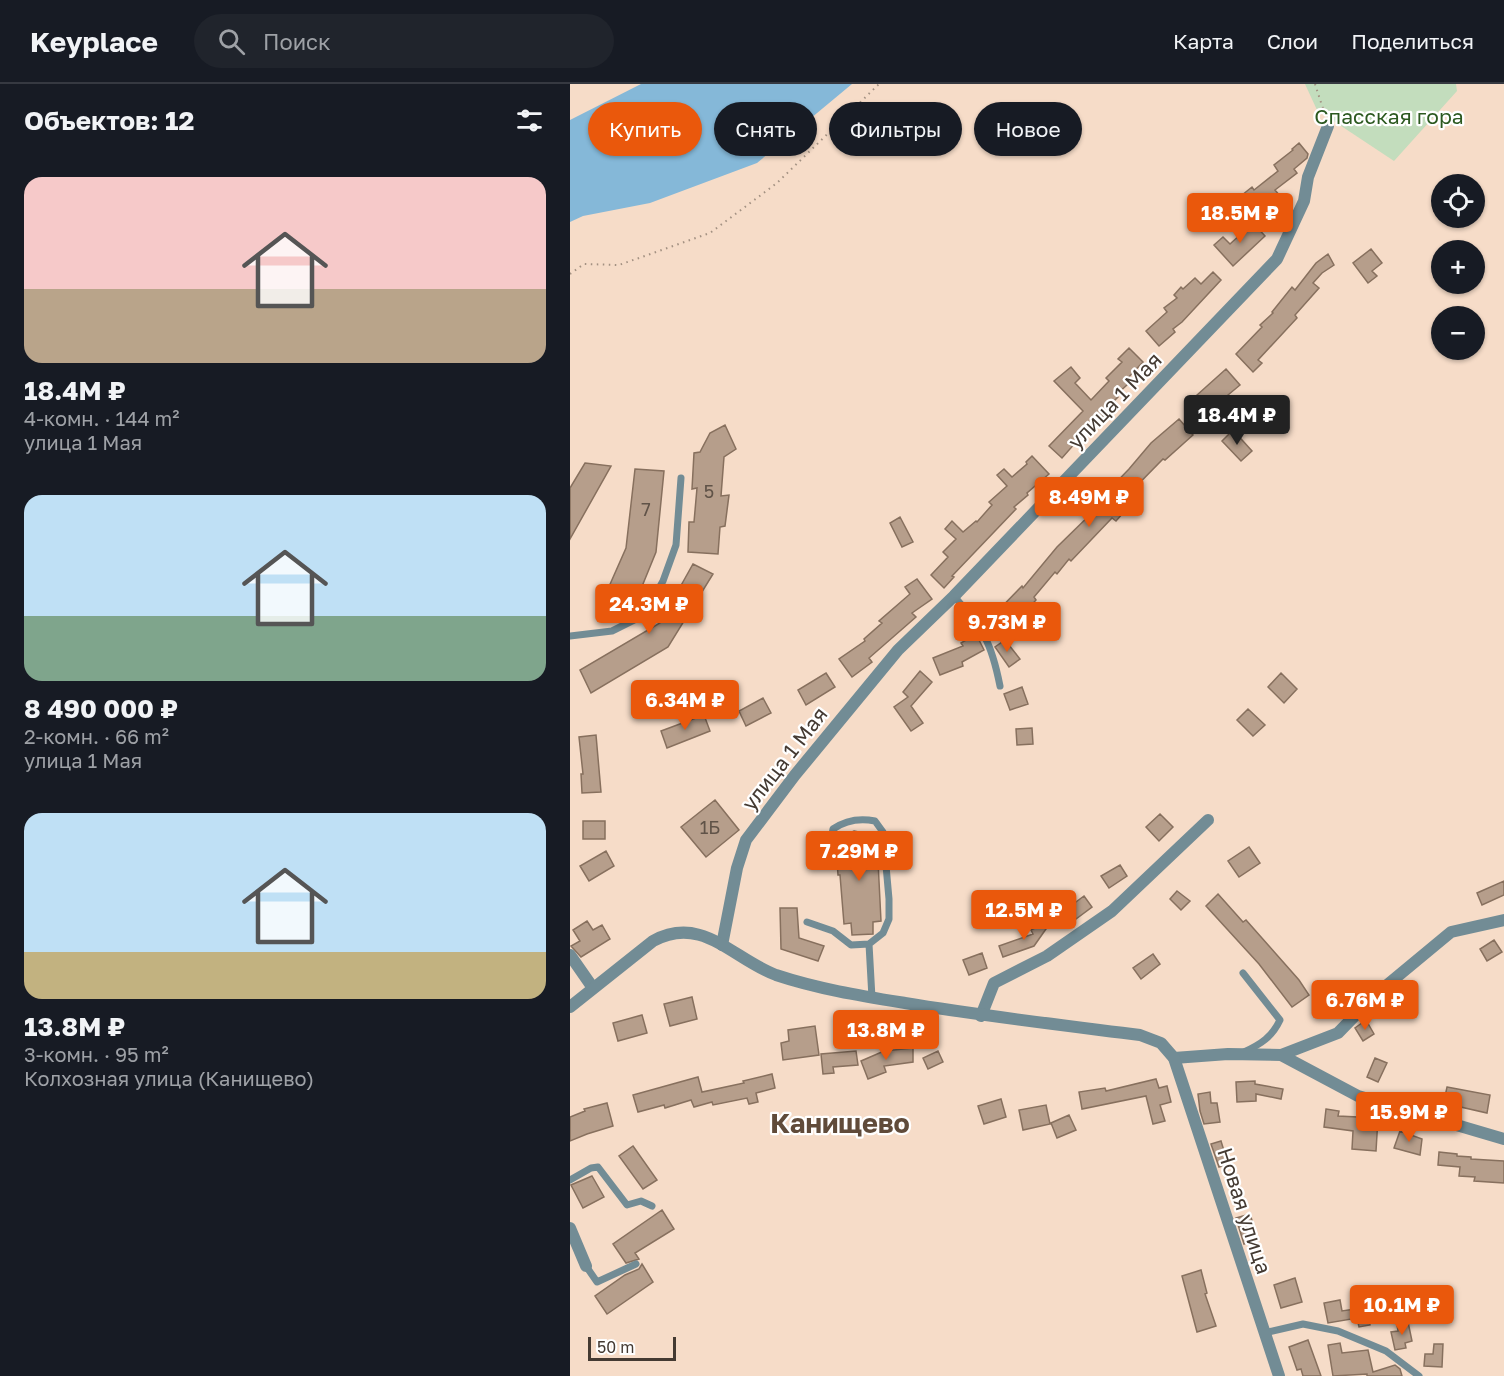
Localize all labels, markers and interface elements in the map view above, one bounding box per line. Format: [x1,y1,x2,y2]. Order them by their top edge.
search box [194,14,614,68]
text: Keyplace [30,25,158,58]
icon: search [215,25,248,58]
text: Поиск [263,28,331,55]
text: Карта [1173,28,1234,54]
text: Слои [1267,28,1318,54]
text: Поделиться [1351,28,1474,54]
chip: Купить [588,102,702,156]
chip: Снять [714,102,817,156]
chip: Фильтры [829,102,962,156]
chip: Новое [974,102,1082,156]
park label: Спасская гора [1314,103,1464,129]
icon: filters [513,104,546,137]
text: Объектов: 12 [24,105,194,136]
map controls [1431,174,1485,360]
button: locate [1431,174,1485,228]
pin: 18.5M ₽ [1185,193,1295,244]
text: 18.5M ₽ [1201,200,1279,224]
icon: home [231,216,339,324]
button: + [1431,240,1485,294]
button: − [1431,306,1485,360]
street label: улица 1 Мая [1062,347,1167,454]
text: 18.4M ₽ [24,375,126,406]
pin: 18.4M ₽ [1182,395,1292,446]
text: 18.4M ₽ [1198,402,1276,426]
text: 4-комн. · 144 m² [24,406,180,430]
text: улица 1 Мая [24,430,142,454]
pin: 8.49M ₽ [1034,477,1144,528]
house number: 5 [704,480,714,502]
text: 8.49M ₽ [1049,484,1129,508]
house number: 7 [641,498,651,520]
icon: home [231,534,339,642]
pin: 24.3M ₽ [594,584,704,635]
text: 24.3M ₽ [609,591,689,615]
pin: 9.73M ₽ [952,602,1062,653]
text: 9.73M ₽ [968,609,1046,633]
pin: 6.34M ₽ [630,680,740,731]
text: 6.34M ₽ [645,687,725,711]
text: 8 490 000 ₽ [24,693,178,724]
street label: улица 1 Мая [736,701,833,815]
text: 2-комн. · 66 m² [24,724,169,748]
text: улица 1 Мая [24,748,142,772]
house number: 1Б [700,816,720,838]
pin: 7.29M ₽ [804,831,914,882]
text: 7.29M ₽ [820,838,898,862]
icon: home [231,852,339,960]
pin: 12.5M ₽ [969,890,1079,941]
text: 12.5M ₽ [985,897,1063,921]
pin: 6.76M ₽ [1310,980,1420,1031]
text: 6.76M ₽ [1326,987,1405,1011]
pin: 13.8M ₽ [831,1010,941,1061]
text: 13.8M ₽ [24,1011,125,1042]
text: 13.8M ₽ [847,1017,925,1041]
text: 3-комн. · 95 m² [24,1042,169,1066]
text: Колхозная улица (Канищево) [24,1066,314,1090]
pin: 15.9M ₽ [1354,1092,1464,1143]
text: 15.9M ₽ [1370,1099,1448,1123]
district label: Канищево [770,1107,910,1139]
street label: Новая улица [1212,1144,1278,1277]
pin: 10.1M ₽ [1347,1285,1457,1336]
text: 10.1M ₽ [1364,1292,1440,1316]
scale bar [588,1334,676,1362]
text: 50 m [597,1337,634,1357]

